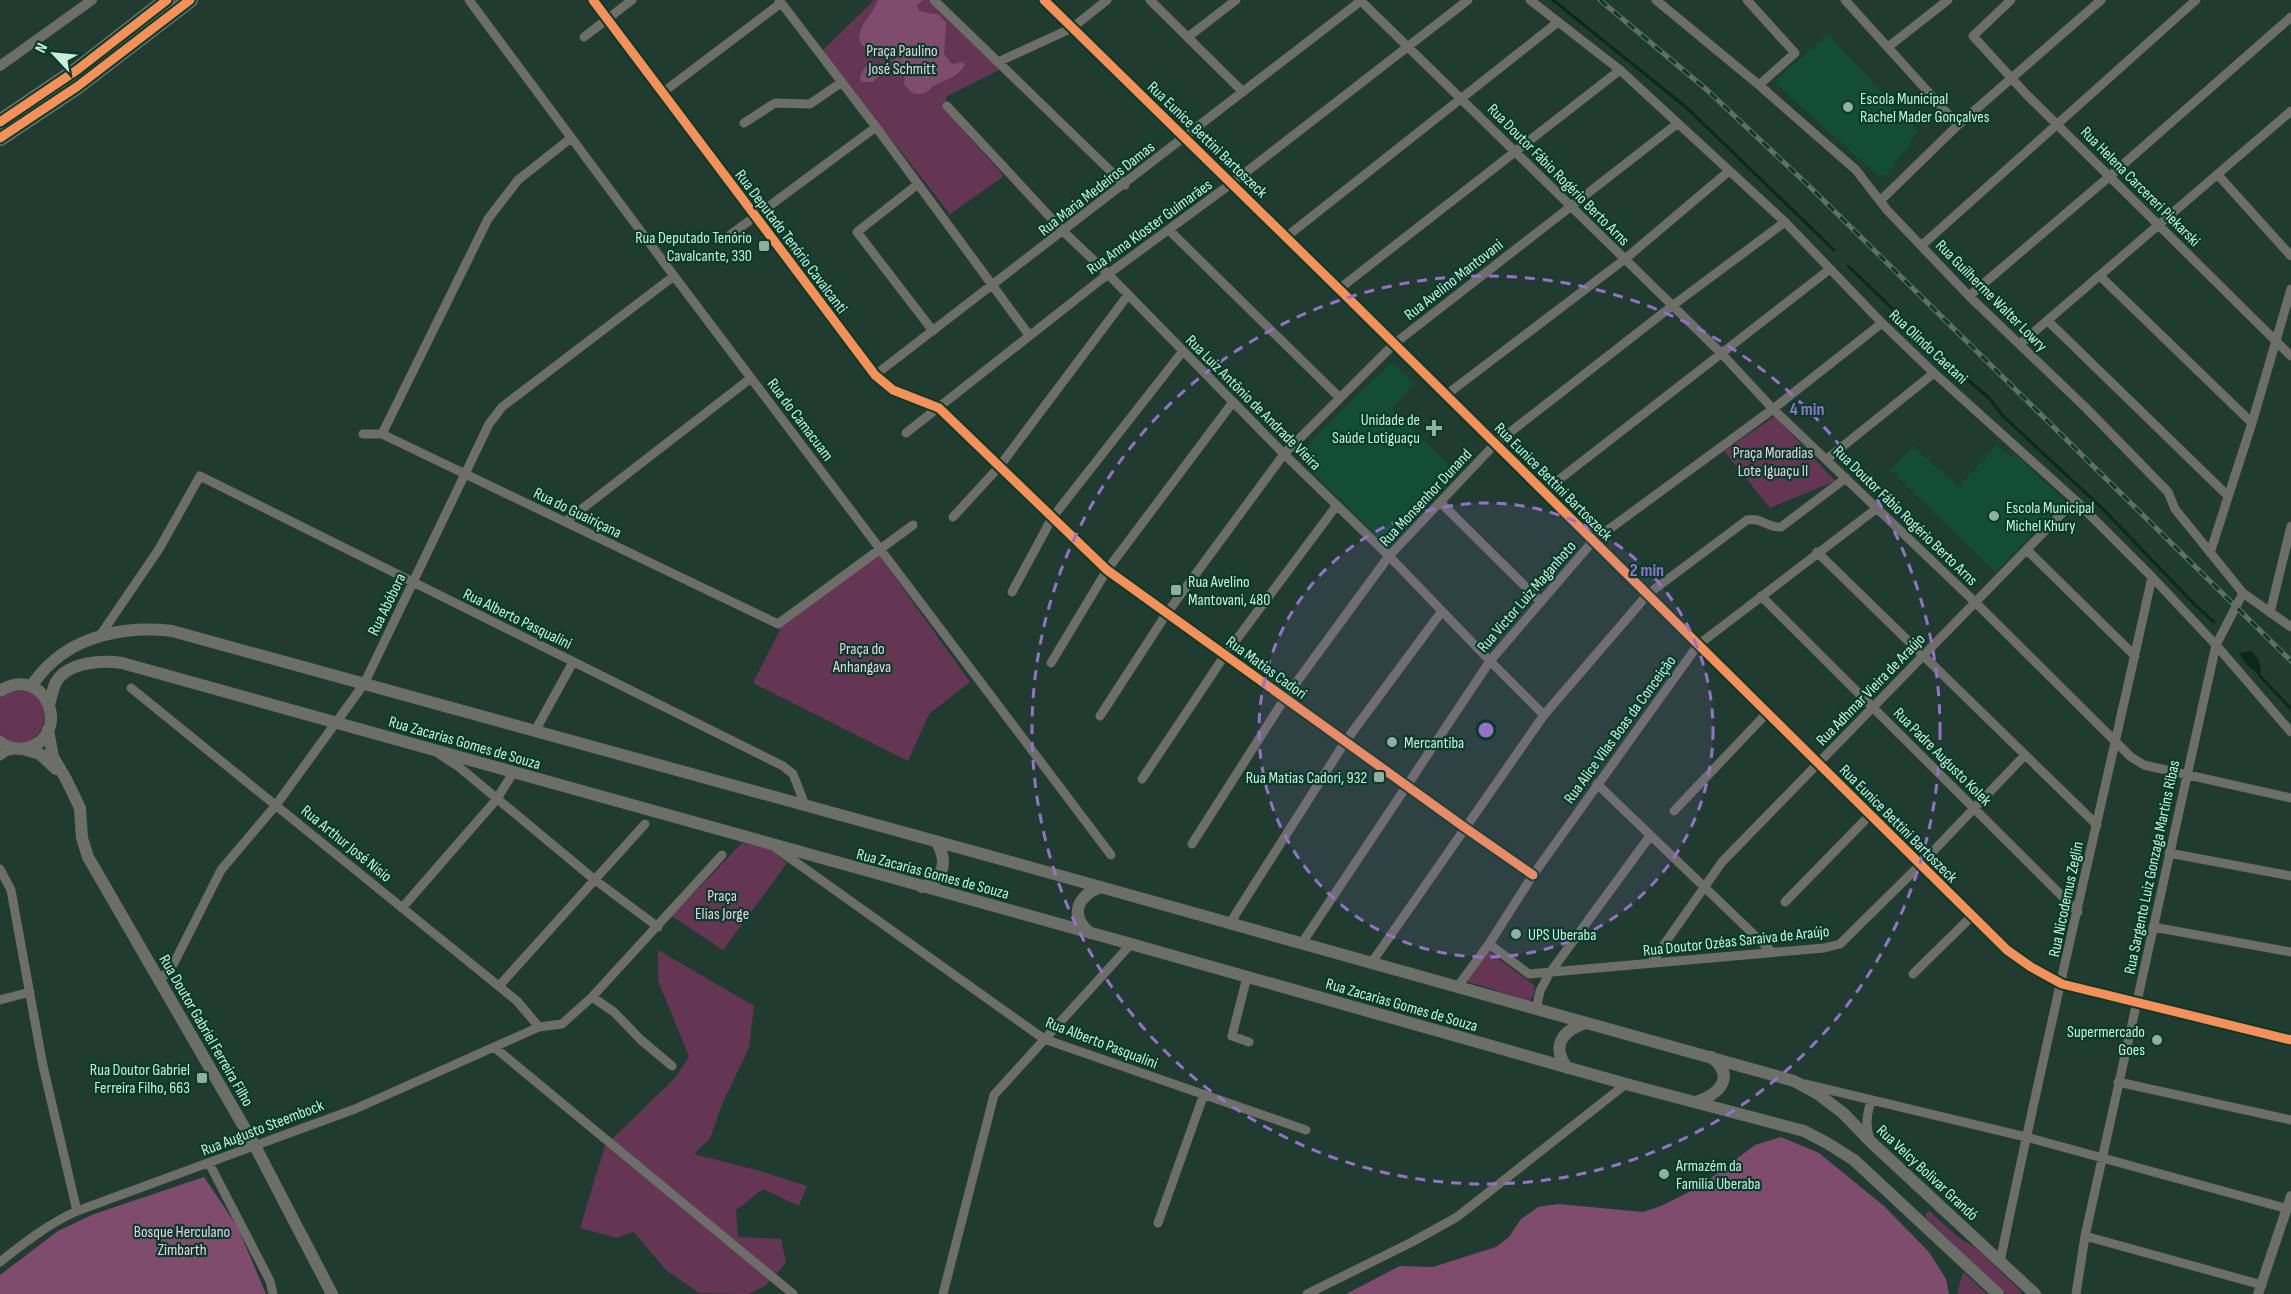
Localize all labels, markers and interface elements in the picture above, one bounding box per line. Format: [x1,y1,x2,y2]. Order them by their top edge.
north arrow [24,24,84,84]
text: N [31,40,52,56]
park label: Praça Paulino José Schmitt [866,42,938,79]
street label: Rua Eunice Bettini Bartoszeck [1143,78,1271,202]
place label: Escola Municipal Rachel Mader Gonçalves [1860,90,1990,127]
street label: Rua Doutor Fábio Rogério Berto Arns [1483,100,1633,250]
marker: Escola Municipal Rachel Mader Gonçalves [1841,100,1855,114]
street label: Rua Helena Carcereri Piekarski [2076,123,2204,251]
street label: Rua Maria Medeiros Damas [1035,138,1159,240]
street label: Rua Deputado Tenório Cavalcanti [731,166,851,318]
street label: Rua Anna Kloster Guimarães [1084,175,1216,279]
place label: Rua Deputado Tenório Cavalcante, 330 [635,229,752,266]
street label: Rua Avelino Mantovani [1401,236,1507,325]
street label: Rua Guilherme Walter Lowry [1931,236,2051,356]
marker: Rua Deputado Tenório Cavalcante, 330 [757,239,771,253]
street label: Rua Olindo Caetani [1885,306,1971,388]
street label: Rua Luiz Antônio de Andrade Vieira [1181,331,1325,475]
street label: Rua do Camacuam [763,375,837,465]
text: 4 min [1790,399,1824,420]
place label: Unidade de Saúde Lotiguaçu [1332,411,1420,448]
marker: Unidade de Saúde Lotiguaçu [1425,419,1443,437]
street label: Rua Eunice Bettini Bartoszeck [1490,419,1616,545]
street label: Rua Doutor Fábio Rogério Berto Arns [1829,442,1981,590]
park label: Praça Moradias Lote Iguaçu II [1733,444,1813,481]
street label: Rua Monsenhor Dunand [1376,445,1476,551]
street label: Rua do Guairiçana [530,484,624,543]
place label: Escola Municipal Michel Khury [2006,499,2094,536]
marker: Escola Municipal Michel Khury [1987,509,2001,523]
street label: Rua Victor Luiz Maganhoto [1474,537,1581,657]
text: 2 min [1630,560,1664,581]
street label: Rua Abóbora [364,570,411,639]
place label: Rua Avelino Mantovani, 480 [1188,573,1270,610]
marker: Rua Avelino Mantovani, 480 [1169,583,1183,597]
street label: Rua Alberto Pasqualini [460,585,575,654]
street label: Rua Adhmar Vieira de Araújo [1813,630,1930,750]
street label: Rua Matias Cadori [1222,633,1310,704]
park label: Praça do Anhangava [832,640,891,677]
street label: Rua Alice Vilas Boas da Conceição [1560,652,1680,808]
street label: Rua Padre Augusto Kolek [1889,704,1995,810]
street label: Rua Zacarias Gomes de Souza [386,713,543,774]
centre of rings [1476,720,1496,740]
place label: Mercantiba [1404,734,1464,753]
marker: Mercantiba [1385,735,1399,749]
street label: Rua Sargento Luiz Gonzaga Martins Ribas [2121,758,2184,976]
street label: Rua Eunice Bettini Bartoszeck [1835,761,1961,887]
place label: Rua Matias Cadori, 932 [1246,769,1367,788]
marker: Rua Matias Cadori, 932 [1372,770,1386,784]
street label: Rua Arthur José Nísio [297,802,395,887]
street label: Rua Nicodemus Zeglin [2045,840,2088,959]
street label: Rua Zacarias Gomes de Souza [854,845,1011,904]
park label: Praça Elias Jorge [695,887,749,924]
street label: Rua Doutor Ozéas Saraiva de Araújo [1642,922,1830,961]
place label: UPS Uberaba [1528,926,1596,945]
marker: UPS Uberaba [1509,927,1523,941]
street label: Rua Doutor Gabriel Ferreira Filho [154,951,257,1110]
street label: Rua Zacarias Gomes de Souza [1323,975,1480,1036]
street label: Rua Alberto Pasqualini [1043,1013,1160,1074]
place label: Supermercado Goes [2067,1023,2145,1060]
marker: Supermercado Goes [2150,1033,2164,1047]
place label: Rua Doutor Gabriel Ferreira Filho, 663 [90,1061,190,1098]
marker: Rua Doutor Gabriel Ferreira Filho, 663 [195,1071,209,1085]
street label: Rua Augusto Steembock [199,1096,326,1160]
street label: Rua Velcy Bolivar Grandó [1872,1121,1982,1225]
place label: Armazém da Família Uberaba [1675,1157,1760,1194]
marker: Armazém da Família Uberaba [1657,1167,1671,1181]
park label: Bosque Herculano Zimbarth [134,1223,230,1260]

